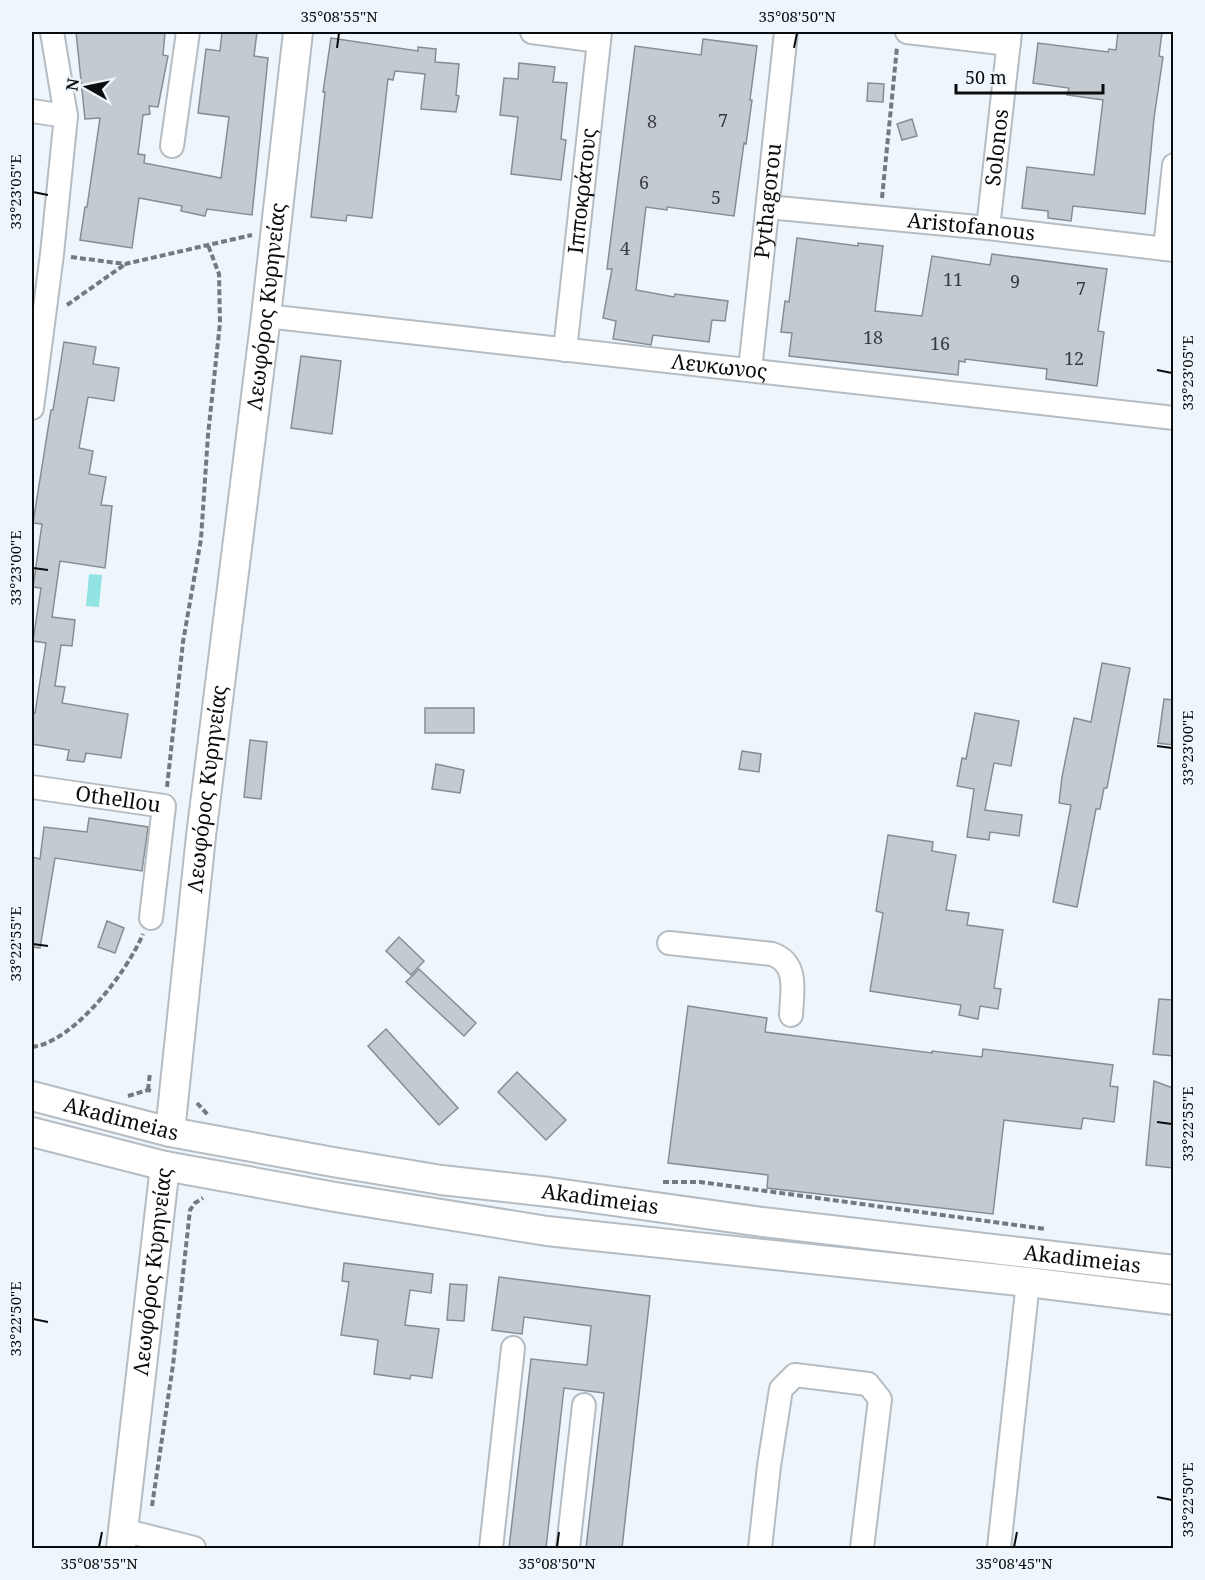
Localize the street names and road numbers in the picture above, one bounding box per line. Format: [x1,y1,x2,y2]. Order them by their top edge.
street label: Solonos [978,107,1014,187]
street label: Ιπποκράτους [561,127,602,255]
street label: Pythagorou [747,142,787,260]
street label: Λεωφόρος Κυρηνείας [239,201,292,412]
street label: Aristofanous [906,205,1037,246]
street label: Λευκωνος [670,347,769,385]
street label: Λεωφόρος Κυρηνείας [180,683,233,894]
street label: Othellou [74,778,163,818]
street label: Akadimeias [61,1090,181,1146]
street label: Λεωφόρος Κυρηνείας [126,1166,178,1377]
street label: Akadimeias [540,1176,660,1220]
street label: Akadimeias [1022,1238,1142,1279]

